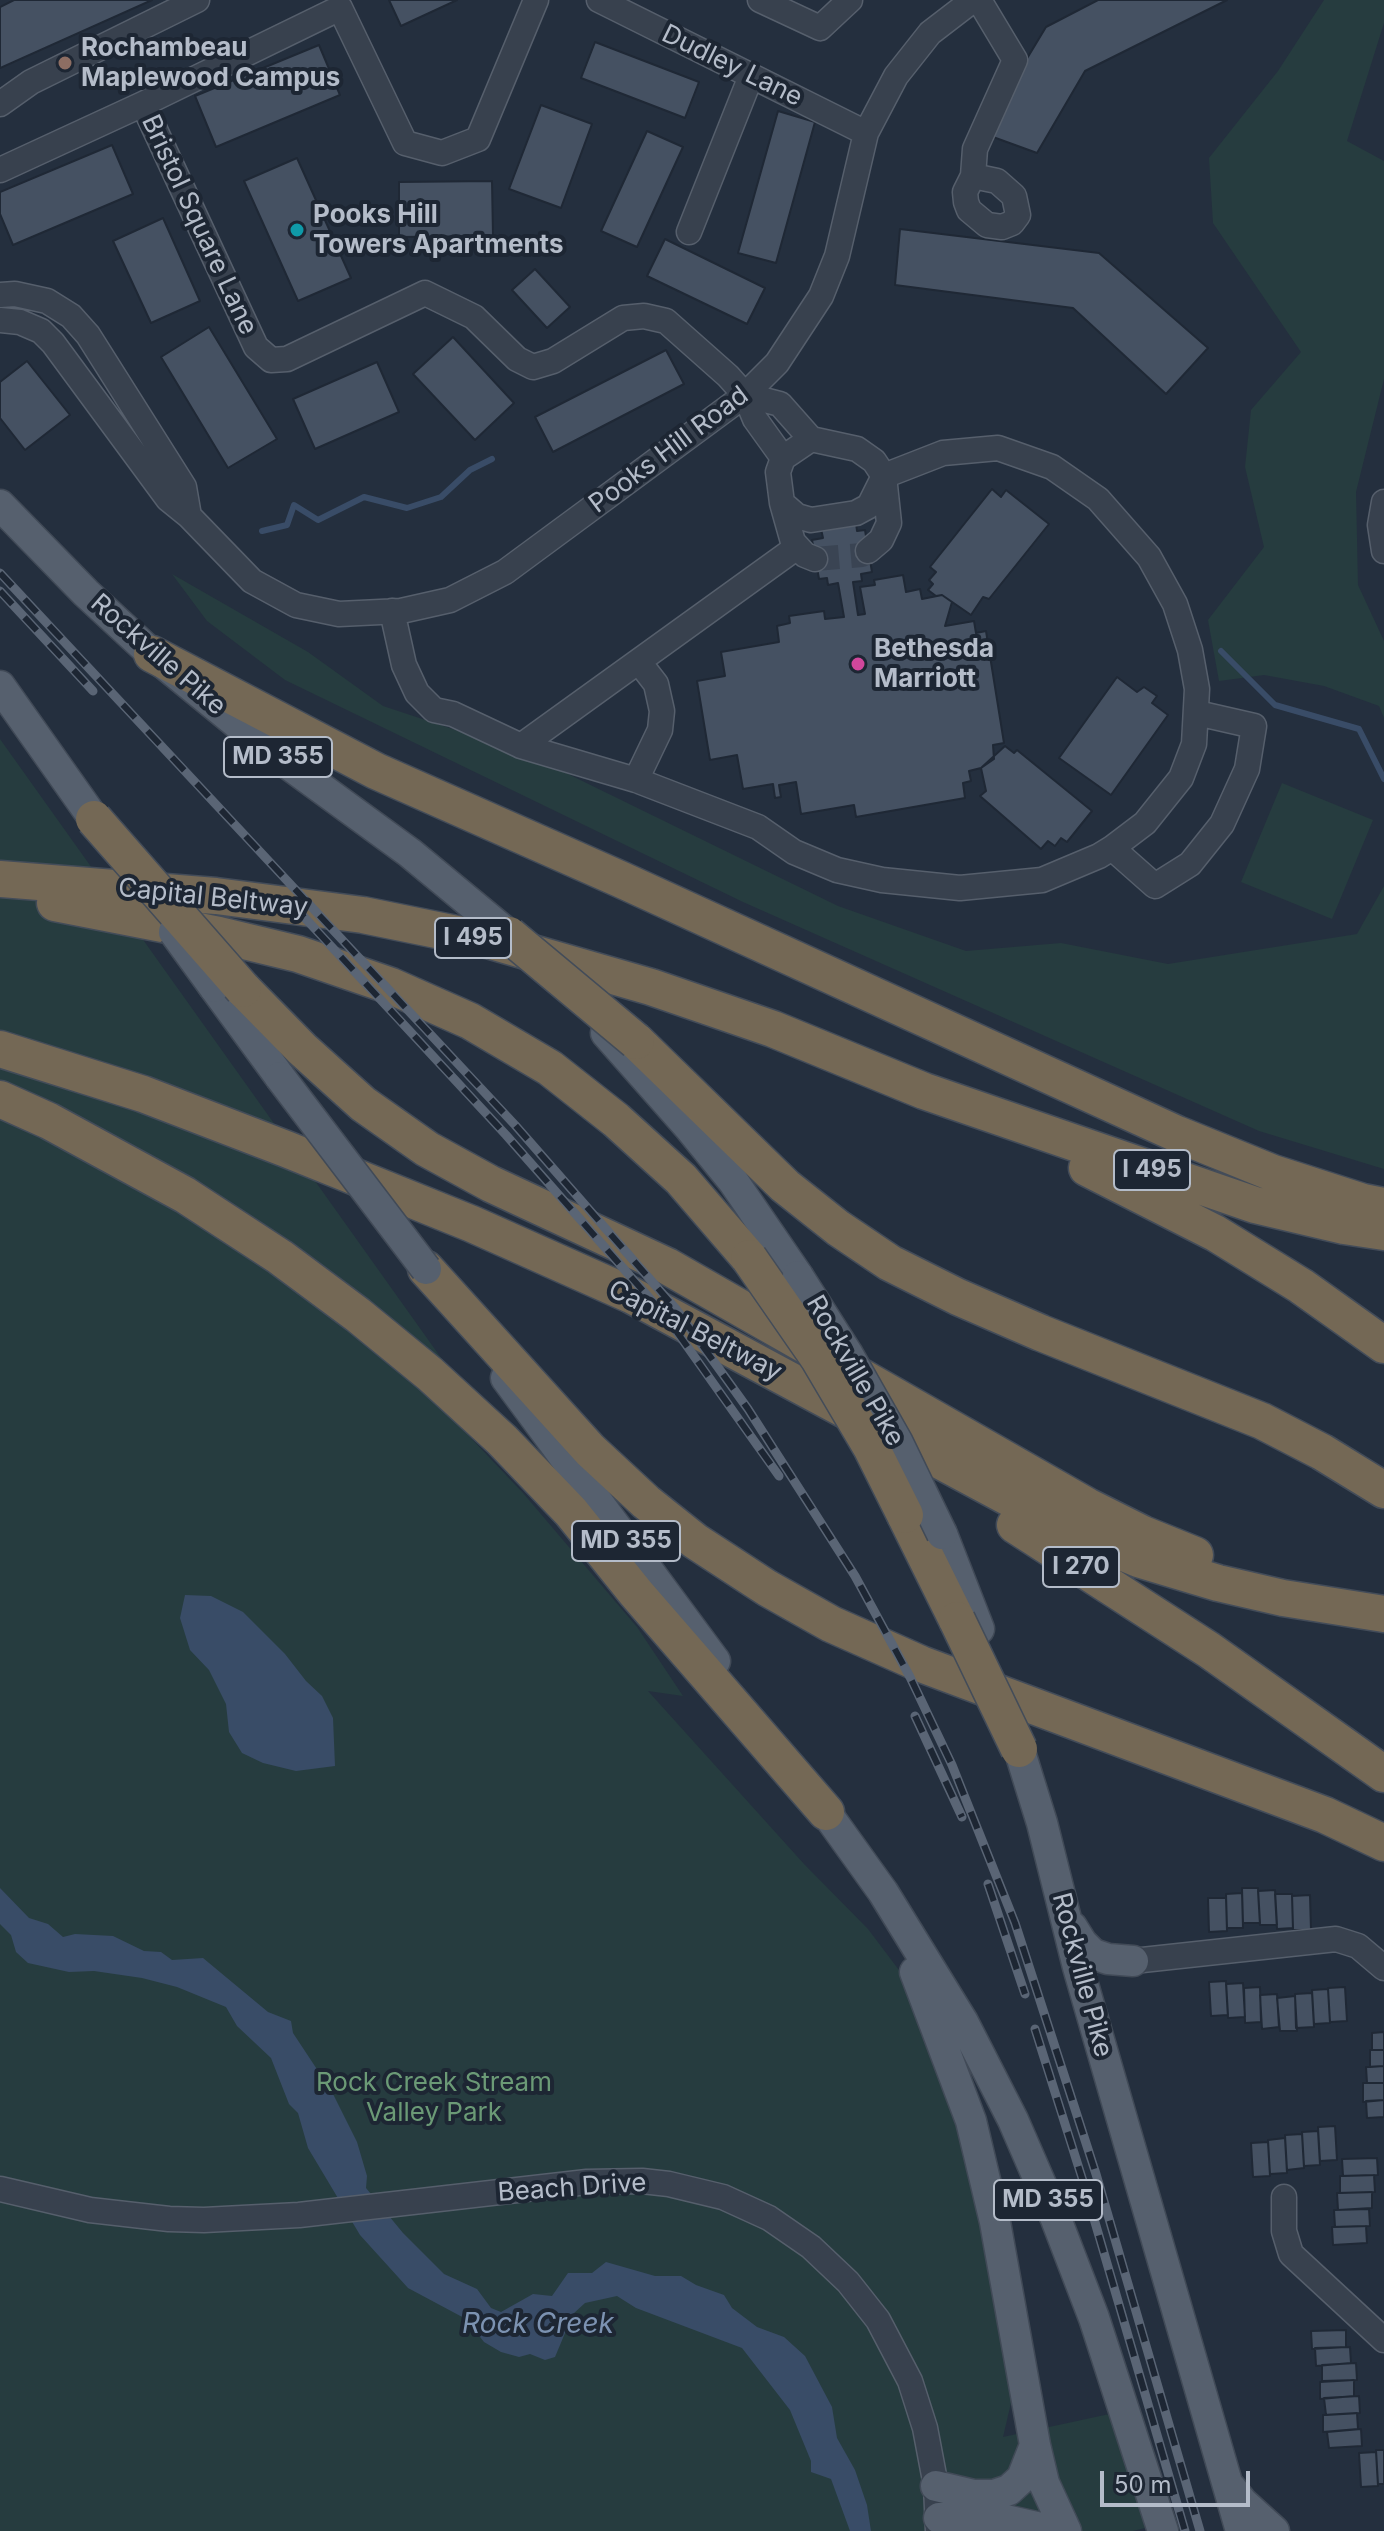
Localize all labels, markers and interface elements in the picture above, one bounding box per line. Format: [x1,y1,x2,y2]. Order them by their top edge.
street label: Dudley Lane [657,18,807,114]
place label: Rochambeau Maplewood Campus [81,32,340,94]
marker: Rochambeau Maplewood Campus [56,54,74,72]
street label: Bristol Square Lane [134,110,264,340]
place label: Pooks Hill Towers Apartments [313,199,564,260]
marker: Pooks Hill Towers Apartments [288,221,306,239]
street label: Pooks Hill Road [583,380,755,520]
street label: Rockville Pike [84,588,232,722]
place label: Bethesda Marriott [874,633,994,694]
marker: Bethesda Marriott [849,655,867,673]
road number: MD 355 [224,737,332,777]
street label: Capital Beltway [117,873,309,923]
road number: I 495 [435,918,511,958]
road number: I 495 [1114,1150,1190,1190]
street label: Capital Beltway [603,1274,787,1388]
street label: Rockville Pike [799,1290,911,1452]
road number: MD 355 [572,1521,680,1561]
road number: I 270 [1043,1547,1119,1587]
street label: Rockville Pike [1045,1889,1119,2061]
park label: Rock Creek Stream Valley Park [316,2067,552,2128]
street label: Beach Drive [497,2167,647,2209]
road number: MD 355 [994,2180,1102,2220]
water label: Rock Creek [462,2308,614,2342]
scale bar [1104,2455,1254,2505]
text: 50 m [1114,2470,1172,2499]

